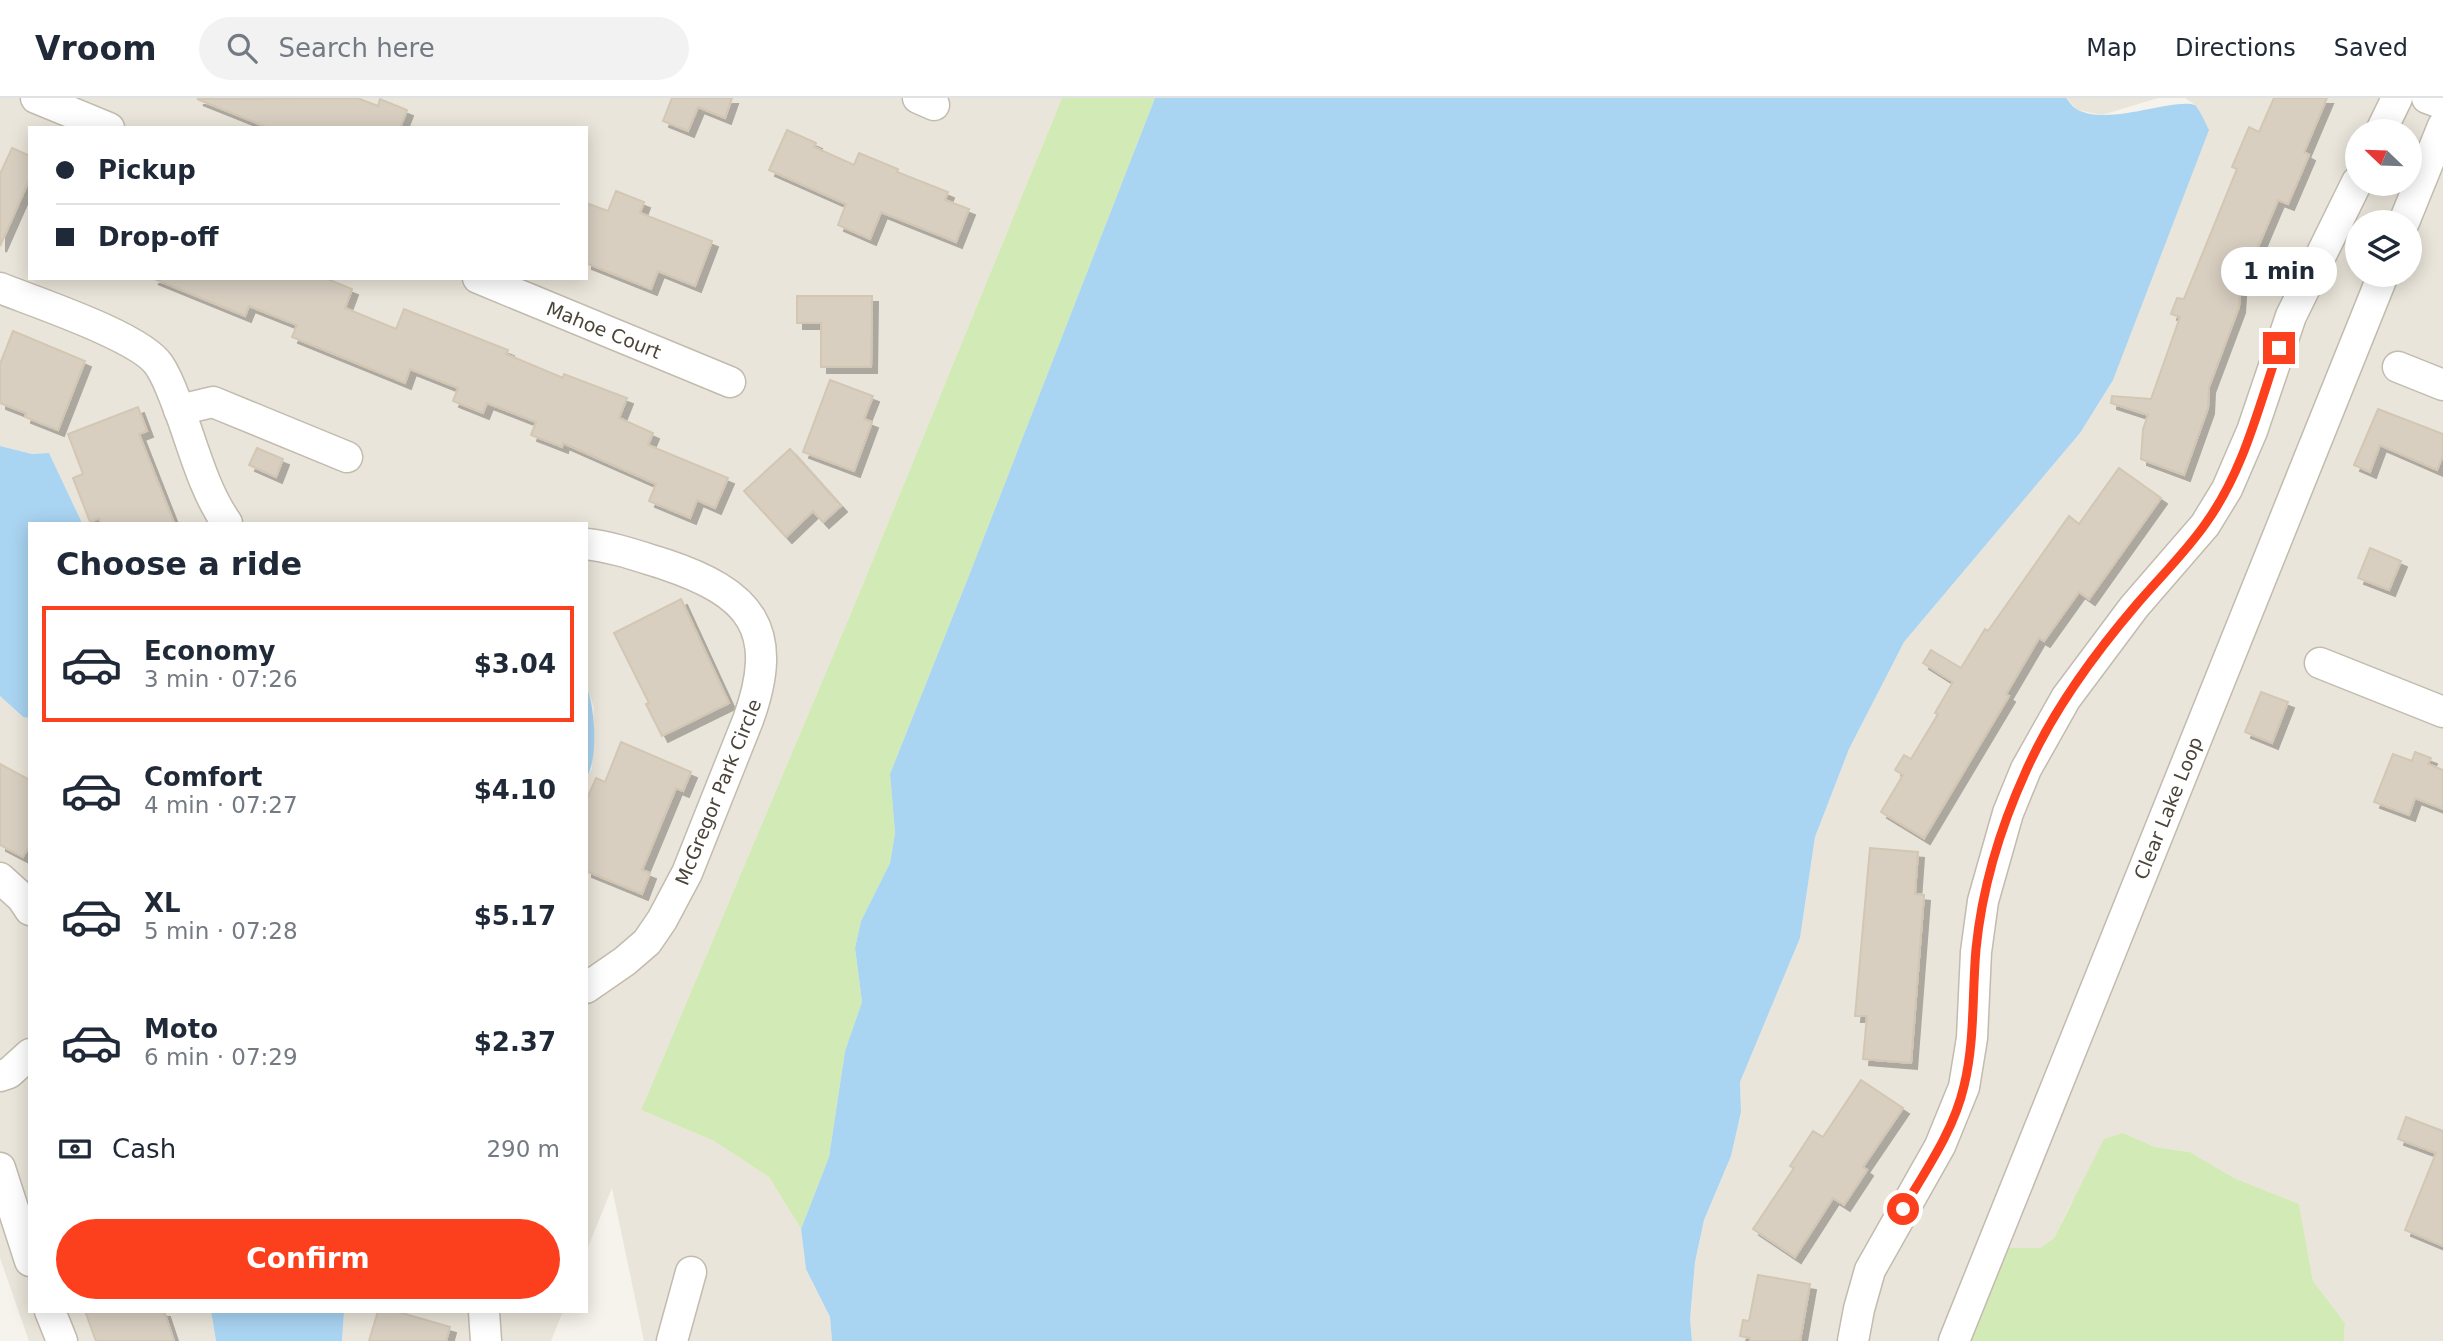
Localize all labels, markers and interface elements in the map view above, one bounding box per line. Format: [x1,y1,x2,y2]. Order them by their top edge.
search box [199,17,689,80]
text: Vroom [35,29,157,68]
icon: search [223,29,261,67]
text: Search here [279,33,435,63]
text: Map [2086,34,2137,62]
text: Directions [2175,34,2296,62]
text: Saved [2334,34,2408,62]
north arrow [2345,119,2422,196]
map controls [2345,119,2422,287]
text: Pickup [98,155,196,185]
button: layers [2345,210,2422,287]
text: Drop-off [98,222,219,252]
callout: 1 min [2221,246,2337,296]
text: 1 min [2243,258,2315,284]
street label: Mahoe Court [543,297,665,363]
route end [2263,332,2295,364]
text: Choose a ride [56,545,302,583]
icon: car [60,633,123,696]
text: Economy [144,636,275,666]
text: $3.04 [474,649,556,679]
text: 3 min · 07:26 [144,666,298,692]
street label: McGregor Park Circle [671,696,765,888]
street label: Clear Lake Loop [2129,734,2207,882]
icon: car [60,759,123,822]
text: Comfort [144,762,262,792]
text: $4.10 [474,775,556,805]
text: 4 min · 07:27 [144,792,298,818]
icon: car [60,885,123,948]
text: XL [144,888,181,918]
text: $5.17 [474,901,556,931]
text: 5 min · 07:28 [144,918,298,944]
icon: car [60,1011,123,1074]
text: Moto [144,1014,218,1044]
text: $2.37 [474,1027,556,1057]
text: 6 min · 07:29 [144,1044,298,1070]
icon: cash [56,1130,94,1168]
text: Cash [112,1134,176,1164]
text: 290 m [486,1136,560,1162]
route start [1887,1193,1919,1225]
button: Confirm [56,1219,560,1299]

